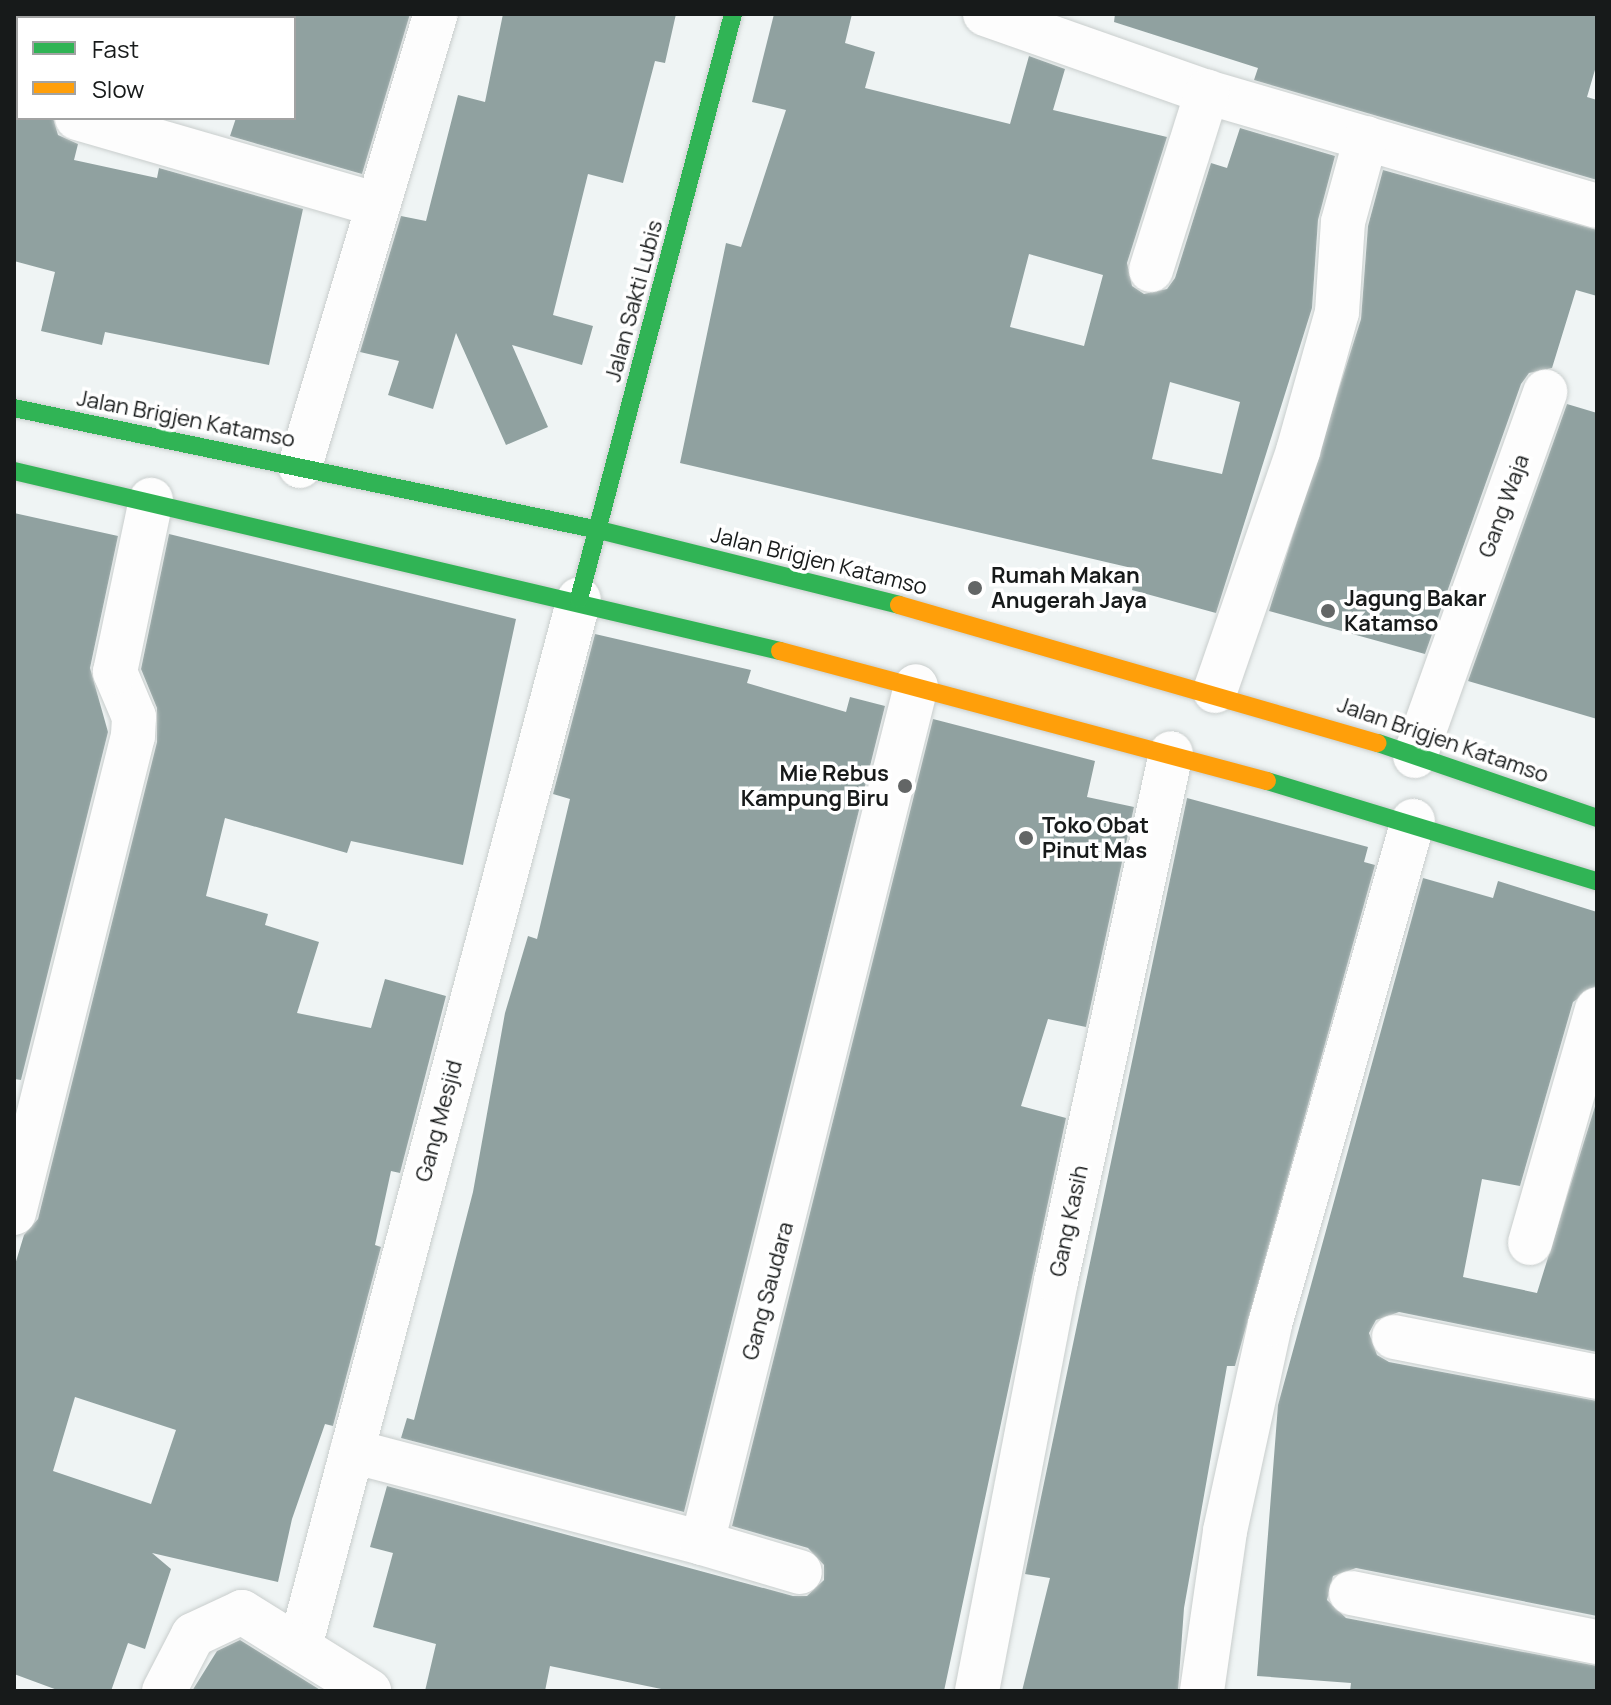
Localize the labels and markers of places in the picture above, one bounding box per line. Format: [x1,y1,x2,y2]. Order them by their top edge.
place label: Rumah Makan Anugerah Jaya [991,562,1147,614]
marker: Rumah Makan Anugerah Jaya [966,579,984,597]
place label: Jagung Bakar Katamso [1344,585,1487,636]
marker: Jagung Bakar Katamso [1319,602,1337,620]
place label: Mie Rebus Kampung Biru [741,760,889,812]
marker: Mie Rebus Kampung Biru [896,777,914,795]
place label: Toko Obat Pinut Mas [1042,812,1149,864]
marker: Toko Obat Pinut Mas [1017,829,1035,847]

